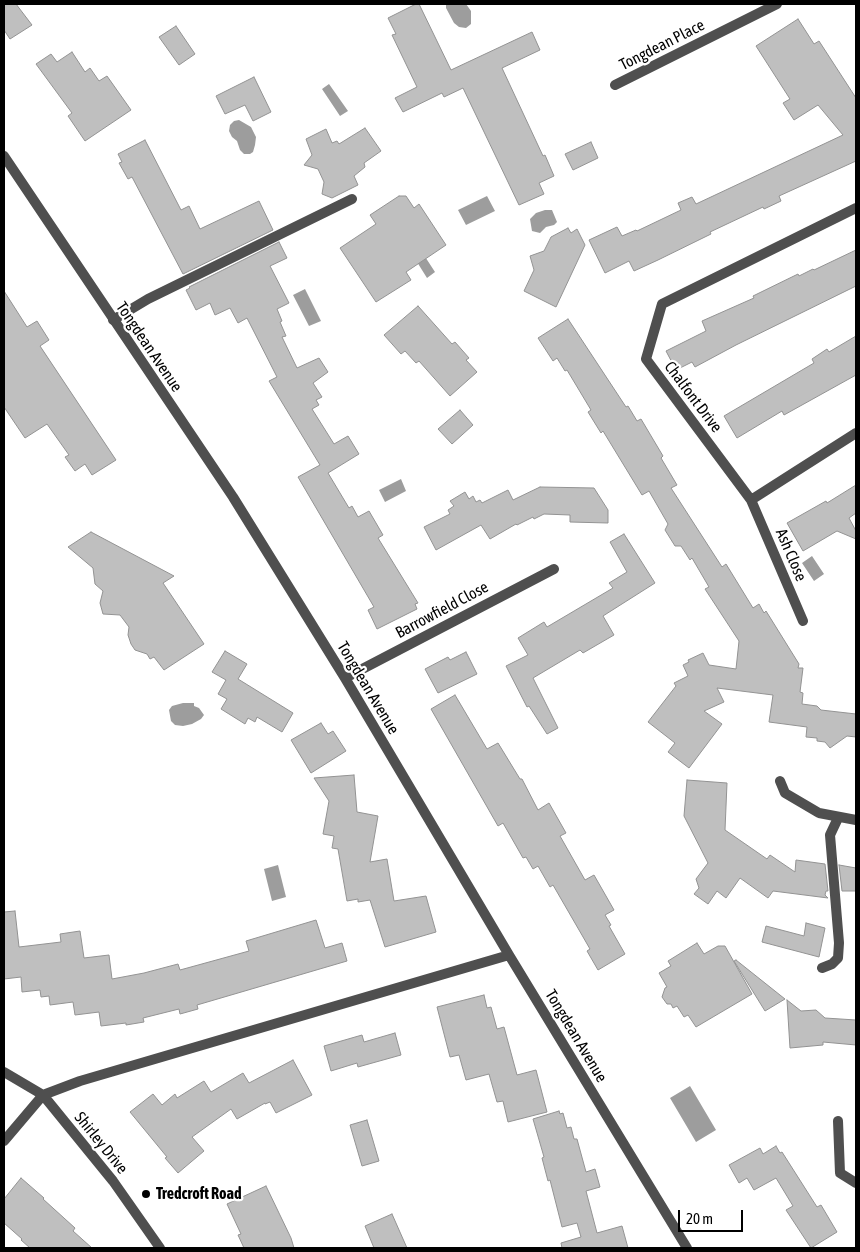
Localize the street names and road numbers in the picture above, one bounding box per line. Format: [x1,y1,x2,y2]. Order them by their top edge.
street label: Tongdean Place [616,15,708,75]
street label: Tongdean Avenue [112,298,186,396]
street label: Chalfont Drive [660,358,726,436]
street label: Ash Close [771,526,811,584]
street label: Barrowfield Close [392,578,492,642]
street label: Tongdean Avenue [333,638,403,738]
street label: Tongdean Avenue [541,986,611,1086]
street label: Shirley Drive [70,1108,132,1178]

